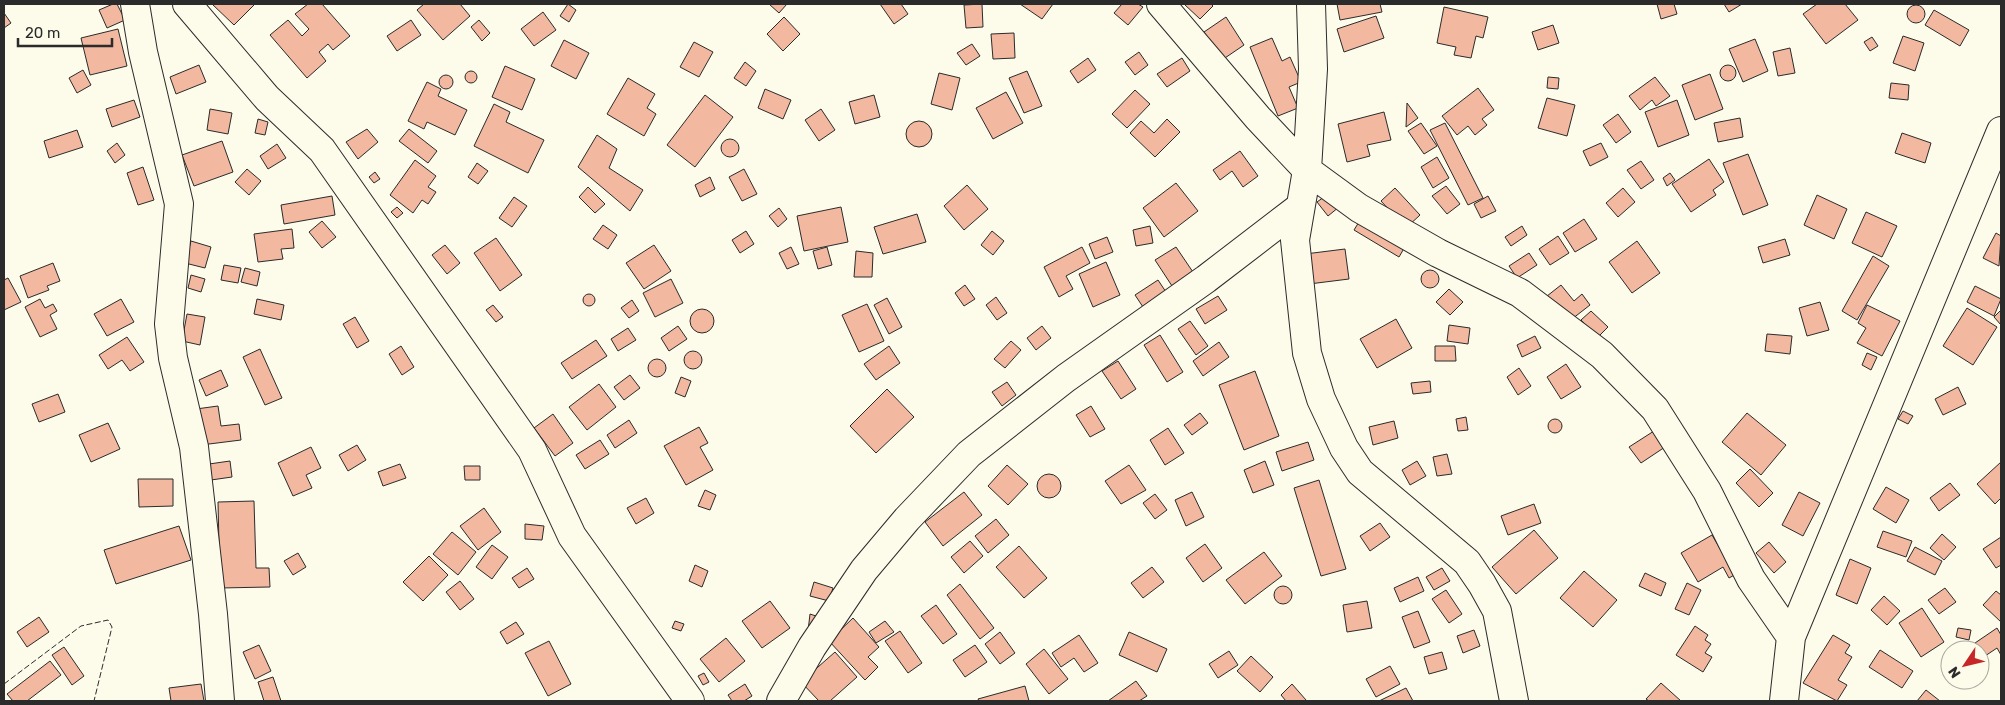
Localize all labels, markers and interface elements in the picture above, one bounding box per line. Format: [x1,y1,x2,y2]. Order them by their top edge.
scale bar [18,15,111,47]
text: 20 m [25,24,60,42]
north arrow [1940,640,1990,690]
text: N [1945,663,1965,681]

